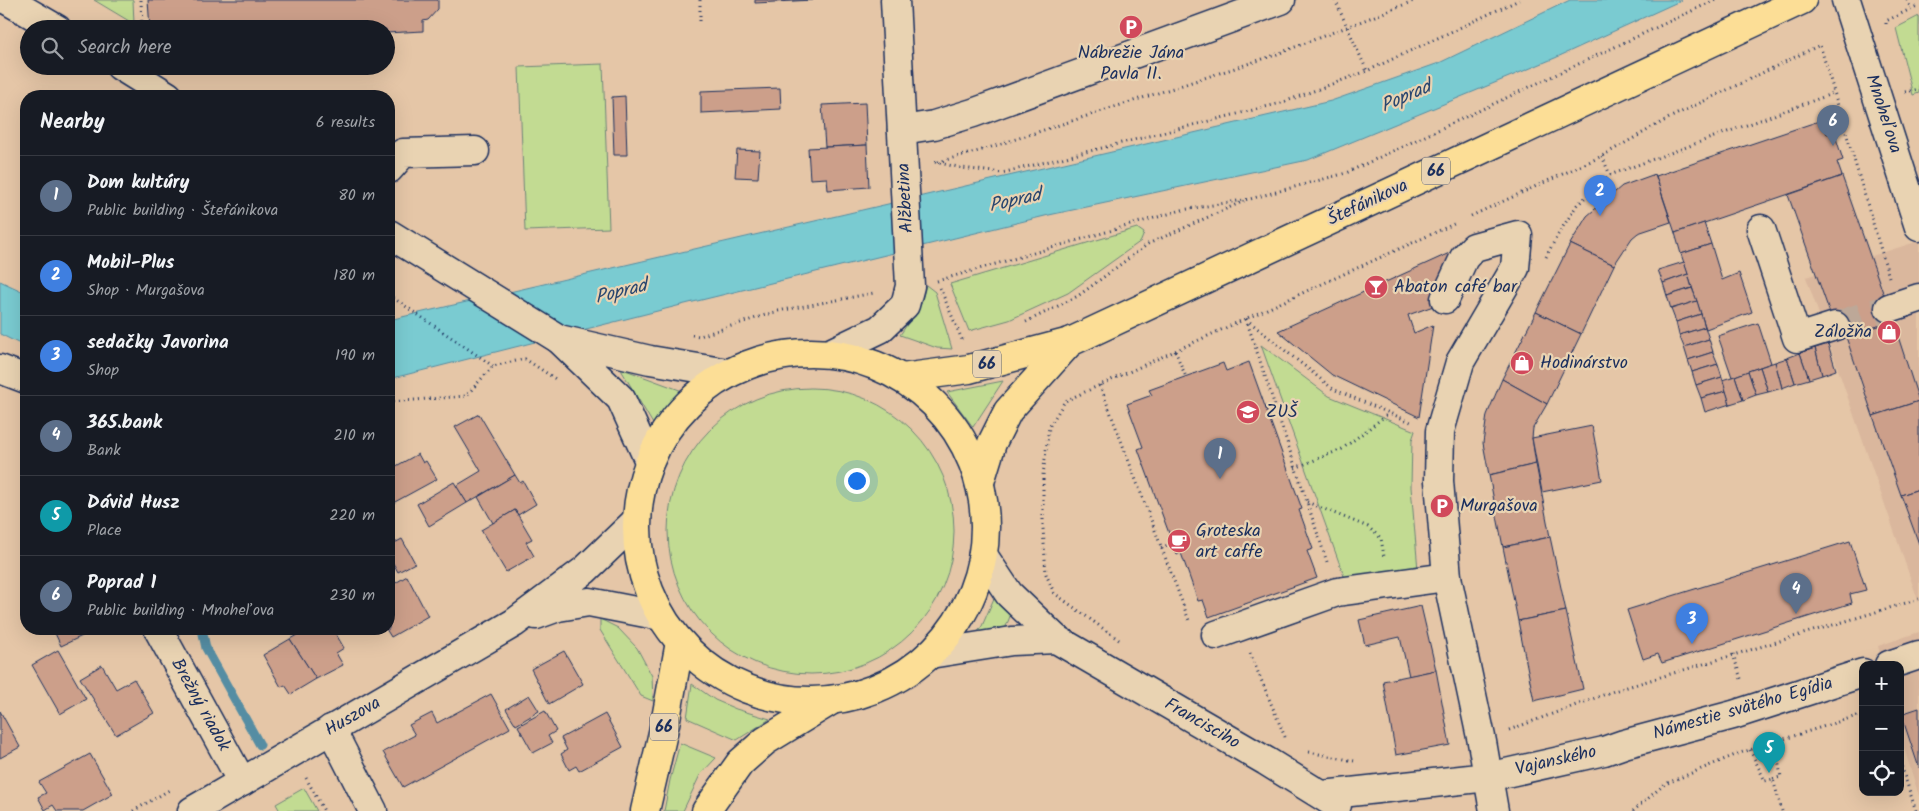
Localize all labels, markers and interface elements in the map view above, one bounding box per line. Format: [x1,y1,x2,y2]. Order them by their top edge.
parking icon: Nábrežie Jána Pavla II. [1118,14,1144,40]
search box [20,20,395,75]
text: Search here [78,33,172,63]
icon: search [38,34,66,62]
place label: Nábrežie Jána Pavla II. [1078,39,1184,89]
water label: Poprad [1376,71,1440,121]
street label: Mnoheľova [1857,71,1909,157]
pin: 6 [1817,105,1849,146]
text: Nearby [40,106,105,139]
text: 6 results [316,110,375,135]
road number: 66 [1422,158,1450,185]
street label: Alžbetina [890,162,922,234]
text: Dom kultúry [87,168,189,198]
street label: Štefánikova [1323,172,1413,234]
pin: 2 [1584,175,1616,216]
water label: Poprad [986,179,1048,222]
text: 1 [54,183,58,208]
text: 80 m [338,183,375,208]
text: Public building · Štefánikova [87,198,278,223]
text: Mobil-Plus [87,248,174,278]
text: 2 [51,263,61,288]
text: 180 m [333,263,375,288]
water label: Poprad [592,270,655,313]
place label: Abaton café bar [1394,273,1518,302]
bar icon: Abaton café bar [1363,274,1389,300]
text: Shop · Murgašova [87,278,205,303]
place label: Záložňa [1814,318,1872,347]
shop icon: Záložňa [1876,319,1902,345]
text: sedačky Javorina [87,328,229,358]
text: 3 [52,343,60,368]
text: 190 m [335,343,375,368]
place label: Hodinárstvo [1540,349,1628,378]
road number: 66 [973,350,1001,378]
shop icon: Hodinárstvo [1509,350,1535,376]
text: Shop [87,358,119,383]
place label: ZUŠ [1266,398,1299,427]
school or university icon: ZUŠ [1235,399,1261,425]
text: 365.bank [87,408,162,438]
text: 4 [52,423,60,448]
text: 210 m [334,423,375,448]
text: Bank [87,438,121,463]
pin: 1 [1204,438,1236,479]
your location [844,468,870,494]
text: Dávid Husz [87,488,180,518]
place label: Murgašova [1460,492,1538,521]
parking icon: Murgašova [1429,493,1455,519]
text: 5 [52,503,60,528]
text: 220 m [329,503,375,528]
place label: Groteska art caffe [1196,517,1263,567]
text: Place [87,518,121,543]
cafe icon: Groteska art caffe [1166,528,1192,554]
text: Poprad 1 [87,568,156,598]
pin: 4 [1780,573,1812,614]
text: 6 [52,583,60,608]
text: 230 m [329,583,375,608]
text: Public building · Mnoheľova [87,598,274,623]
pin: 3 [1676,603,1708,644]
street label: Brežný riadok [162,653,238,757]
map controls [1859,661,1904,796]
button: + [1859,661,1904,706]
street label: Námestie svätého Egídia [1650,669,1836,749]
street label: Huszova [320,689,386,745]
street label: Francisciho [1159,691,1245,757]
button: − [1859,706,1904,751]
road number: 66 [650,714,678,740]
pin: 5 [1753,732,1785,773]
street label: Vajanského [1513,738,1599,784]
button: locate [1859,751,1904,796]

